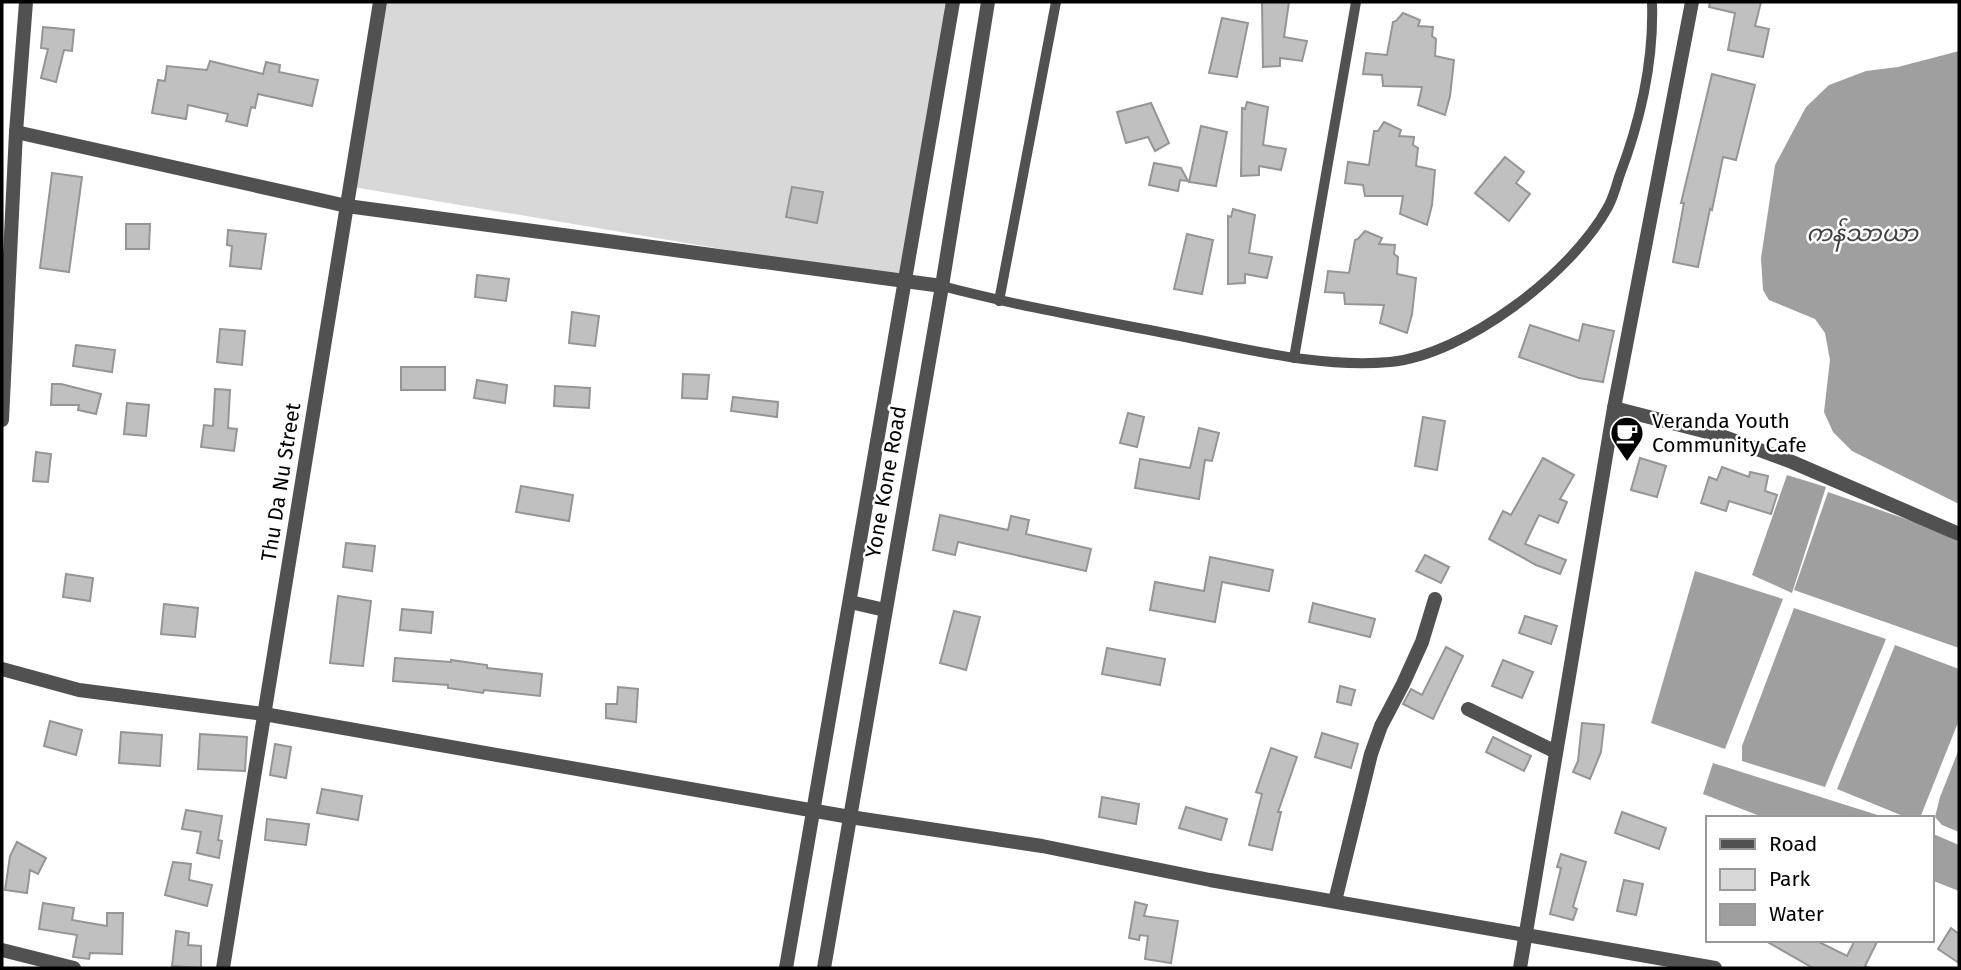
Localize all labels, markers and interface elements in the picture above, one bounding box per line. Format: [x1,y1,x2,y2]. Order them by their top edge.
water label: ကန်သာယာ [1806,217,1919,252]
street label: Thu Da Nu Street [256,400,306,563]
street label: Yone Kone Road [860,404,912,560]
place label: Veranda Youth Community Cafe [1652,408,1807,458]
cafe icon: Veranda Youth Community Cafe [1608,414,1646,463]
legend [1706,816,1933,942]
text: Road [1769,831,1817,857]
text: Park [1769,866,1811,892]
text: Water [1769,901,1824,927]

